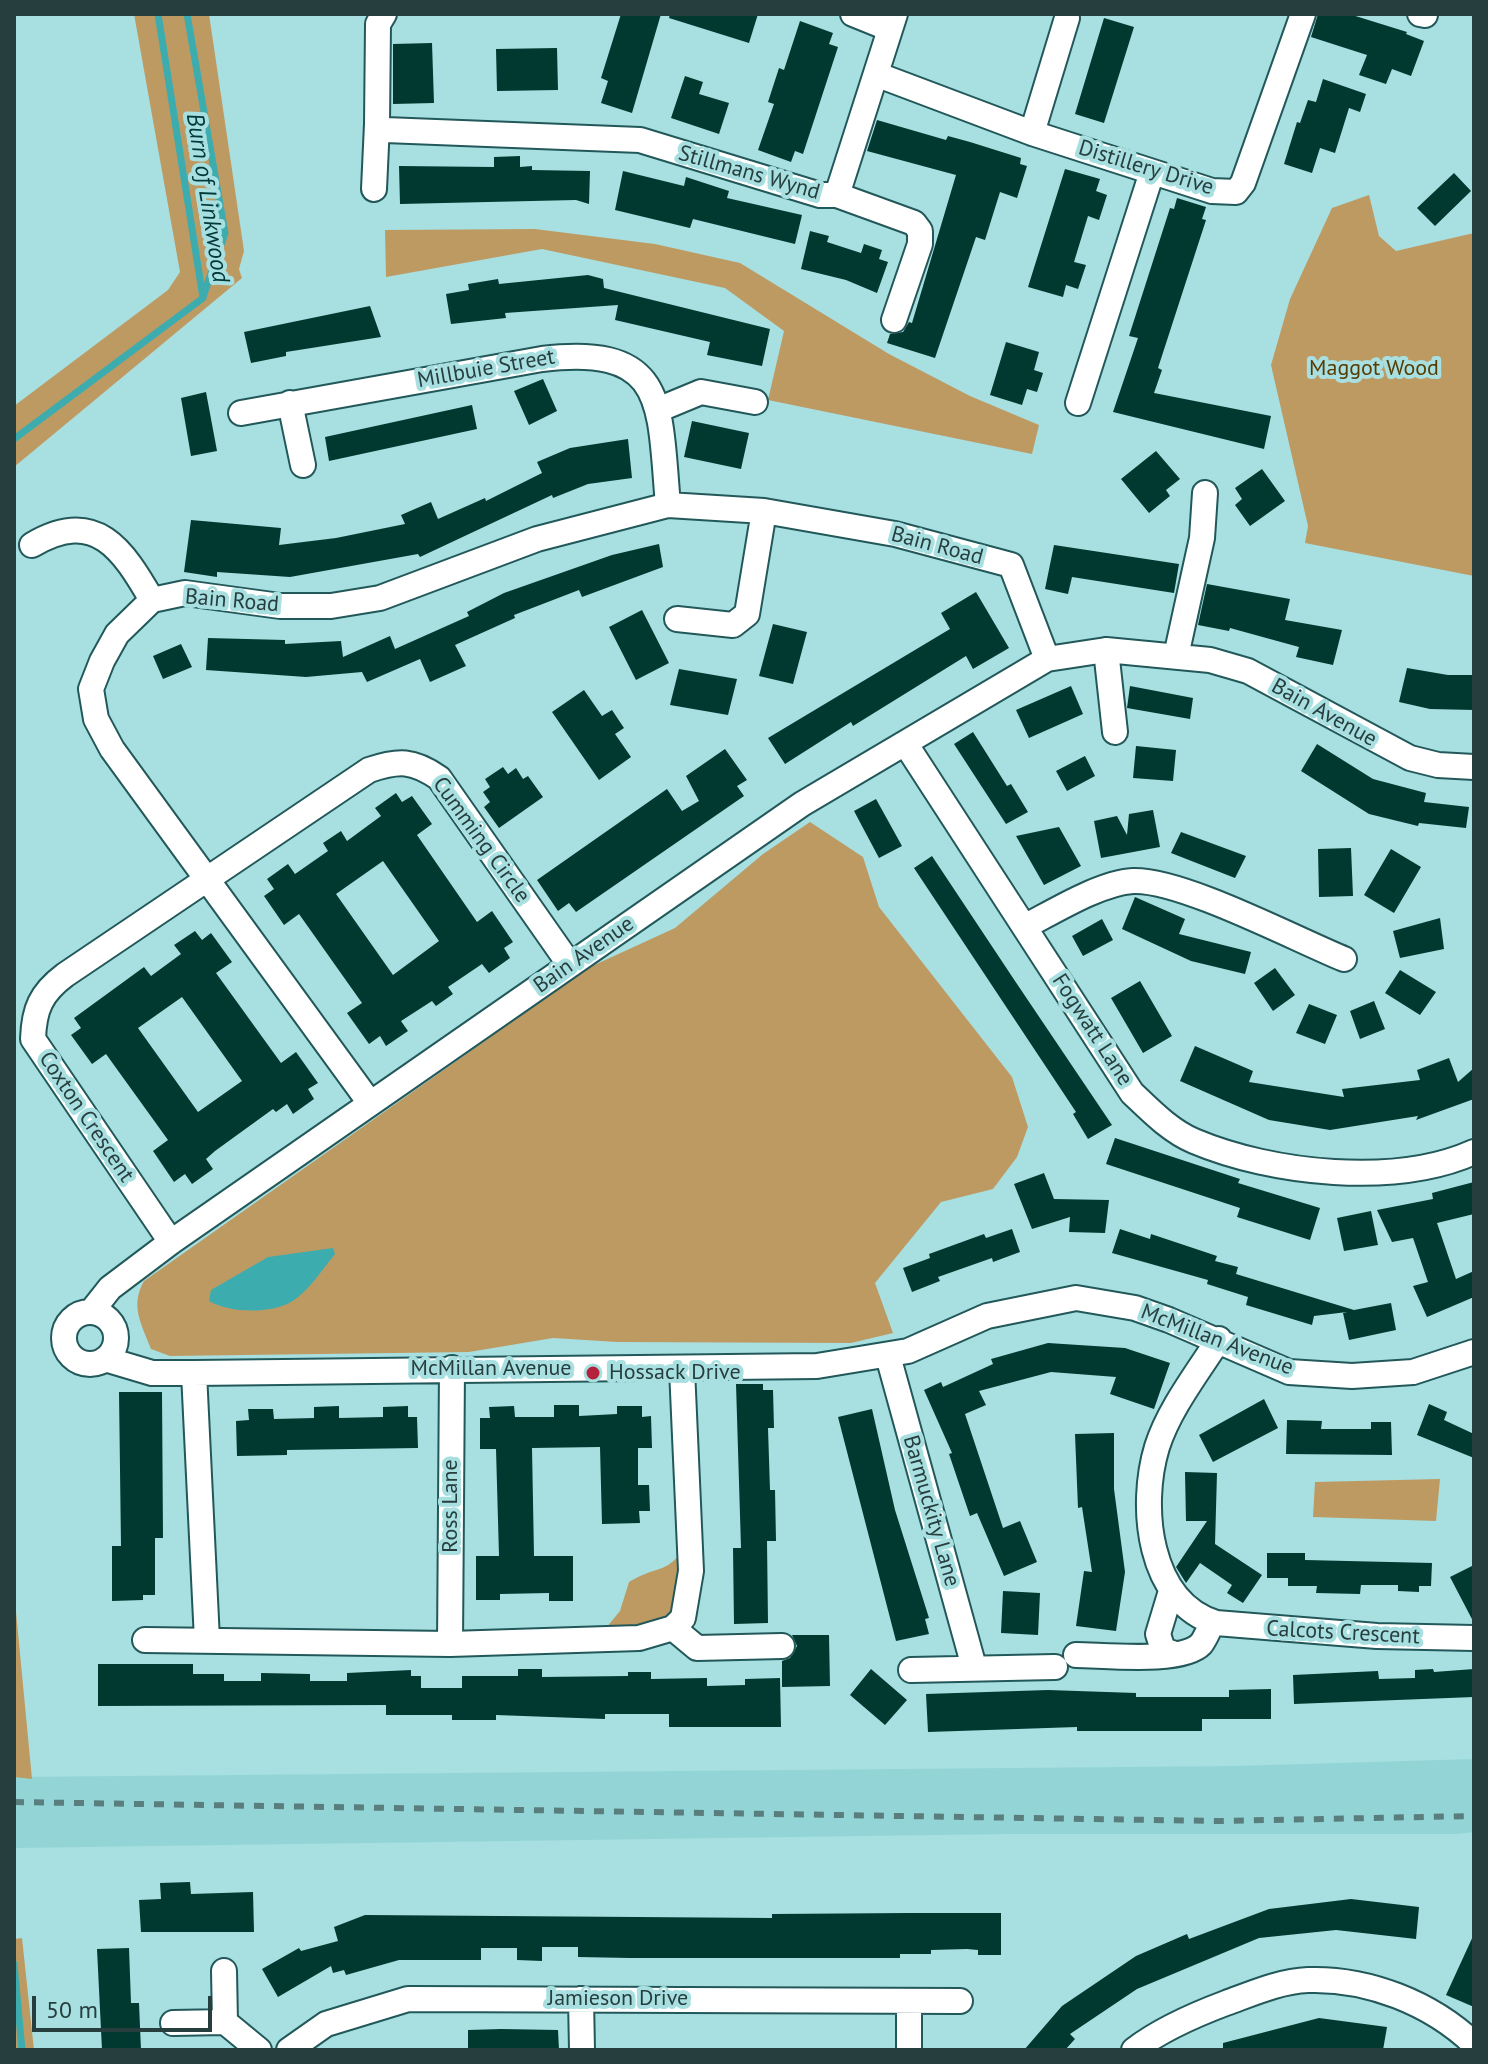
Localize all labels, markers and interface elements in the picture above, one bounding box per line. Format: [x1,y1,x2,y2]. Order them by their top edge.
water label: Burn of Linkwood [179,111,235,285]
street label: Distillery Drive [1075,135,1217,201]
street label: Stillmans Wynd [675,140,823,206]
street label: Millbuie Street [415,344,557,394]
park label: Maggot Wood [1309,356,1439,382]
street label: Bain Road [888,521,986,571]
street label: Bain Road [184,584,280,618]
street label: Bain Avenue [1267,673,1381,753]
street label: Cumming Circle [427,772,535,908]
street label: Bain Avenue [529,911,639,999]
street label: Fogwatt Lane [1046,969,1138,1091]
street label: Coxton Crescent [33,1047,139,1187]
street label: McMillan Avenue [1137,1299,1297,1381]
street label: McMillan Avenue [411,1356,571,1382]
place label: Hossack Drive [609,1360,741,1386]
marker: Hossack Drive [584,1364,602,1382]
street label: Barmuckity Lane [897,1432,965,1590]
street label: Ross Lane [438,1459,464,1553]
street label: Calcots Crescent [1266,1616,1420,1650]
scale bar [36,1980,216,2030]
street label: Jamieson Drive [548,1986,688,2012]
text: 50 m [46,1994,98,2025]

